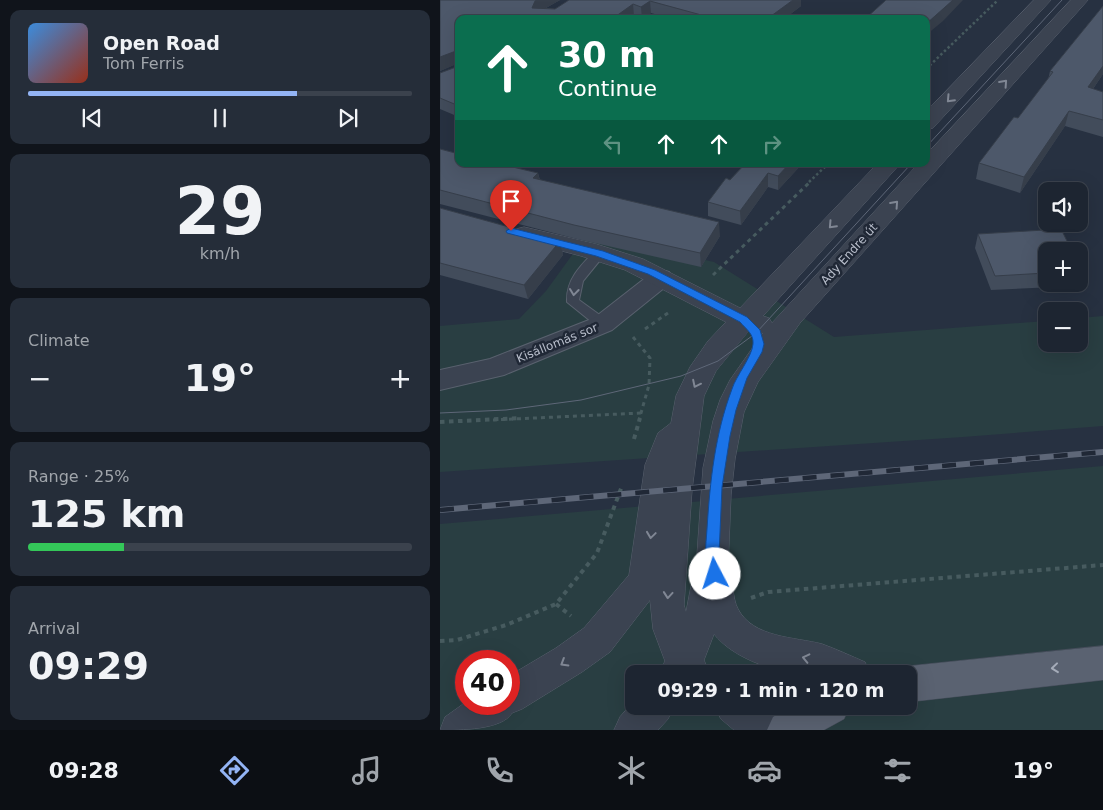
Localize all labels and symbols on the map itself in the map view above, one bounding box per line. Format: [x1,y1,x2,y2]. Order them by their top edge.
one-way arrow [998,80,1007,89]
one-way arrow [947,94,956,103]
pin [490,180,532,231]
one-way arrow [889,200,898,209]
one-way arrow [829,219,838,228]
street label: Ady Endre út [818,220,880,287]
one-way arrow [569,289,580,297]
street label: Kisállomás sor [514,320,600,366]
one-way arrow [691,379,702,388]
one-way arrow [646,531,657,539]
position arrow [688,547,740,599]
one-way arrow [662,591,673,599]
speed limit sign: 40 [455,650,520,715]
one-way arrow [801,653,810,664]
one-way arrow [561,656,570,666]
one-way arrow [1050,662,1058,673]

